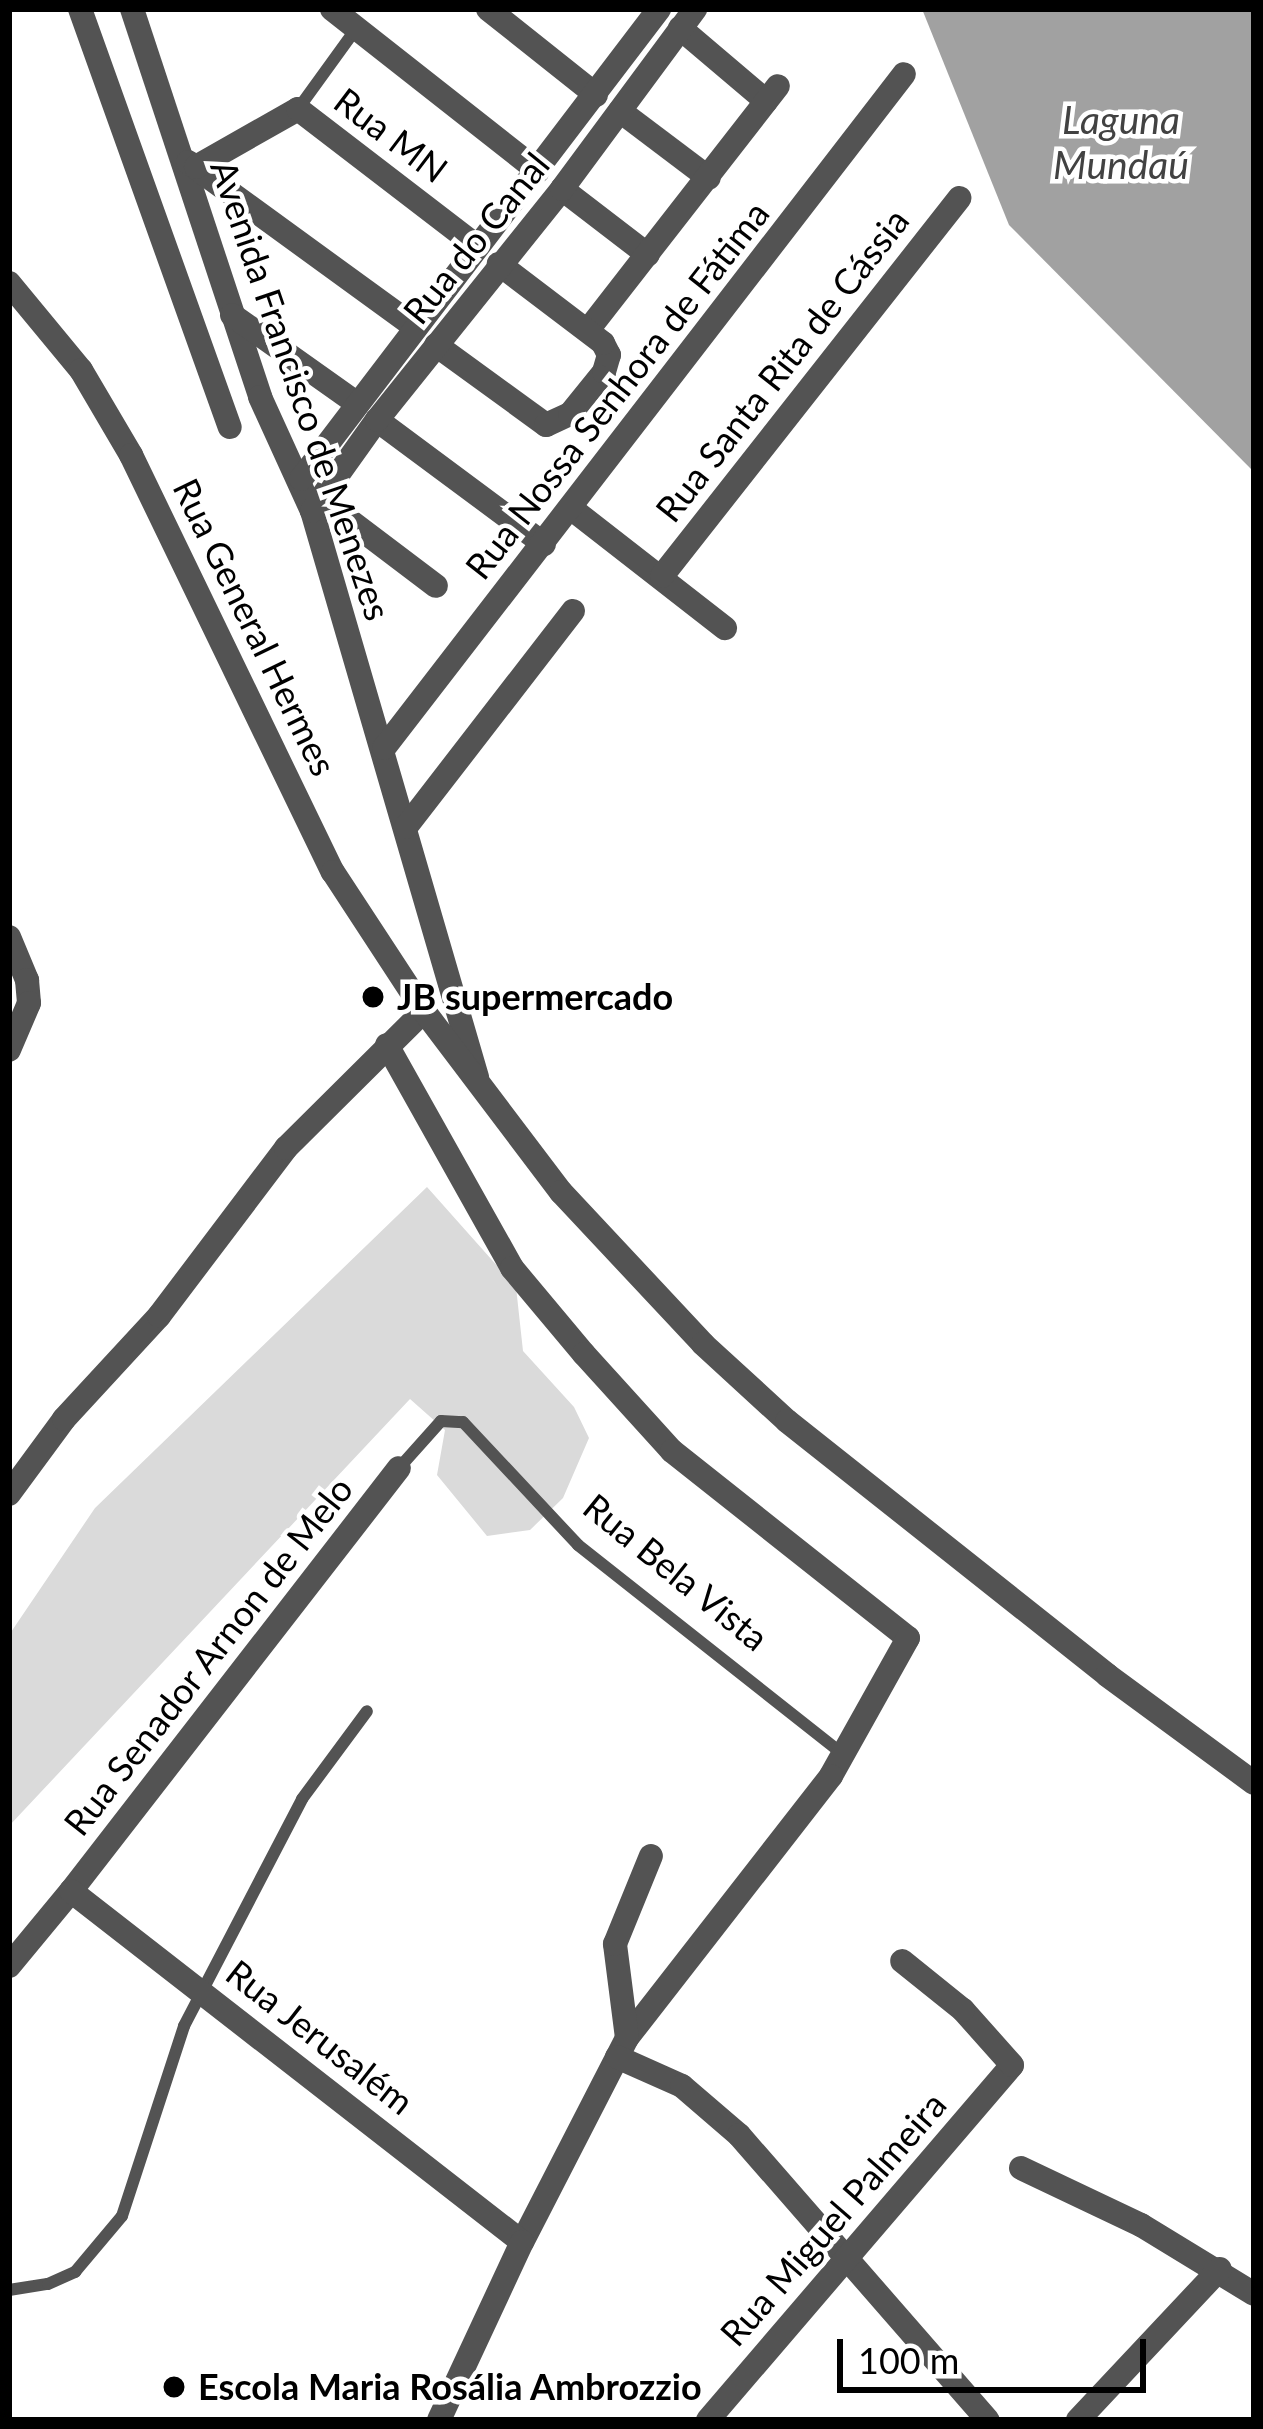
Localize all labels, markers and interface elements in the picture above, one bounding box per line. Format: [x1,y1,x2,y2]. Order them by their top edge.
street label: Rua MN [326,79,456,191]
water label: Laguna Mundaú [1053,97,1189,188]
street label: Rua do Canal [394,144,558,332]
street label: Avenida Francisco de Menezes [202,154,400,626]
street label: Rua Nossa Senhora de Fátima [456,193,778,587]
street label: Rua Santa Rita de Cássia [646,200,918,530]
street label: Rua General Hermes [164,472,346,782]
place label: JB supermercado [397,975,673,1019]
marker: JB supermercado [360,984,386,1010]
street label: Rua Senador Arnon de Melo [54,1467,362,1845]
street label: Rua Bela Vista [575,1484,777,1660]
street label: Rua Jerusalém [218,1950,422,2124]
street label: Rua Miguel Palmeira [711,2083,955,2355]
scale bar [843,2315,1152,2389]
text: 100 m [858,2338,959,2382]
place label: Escola Maria Rosália Ambrozzio [198,2365,703,2409]
marker: Escola Maria Rosália Ambrozzio [161,2374,187,2400]

